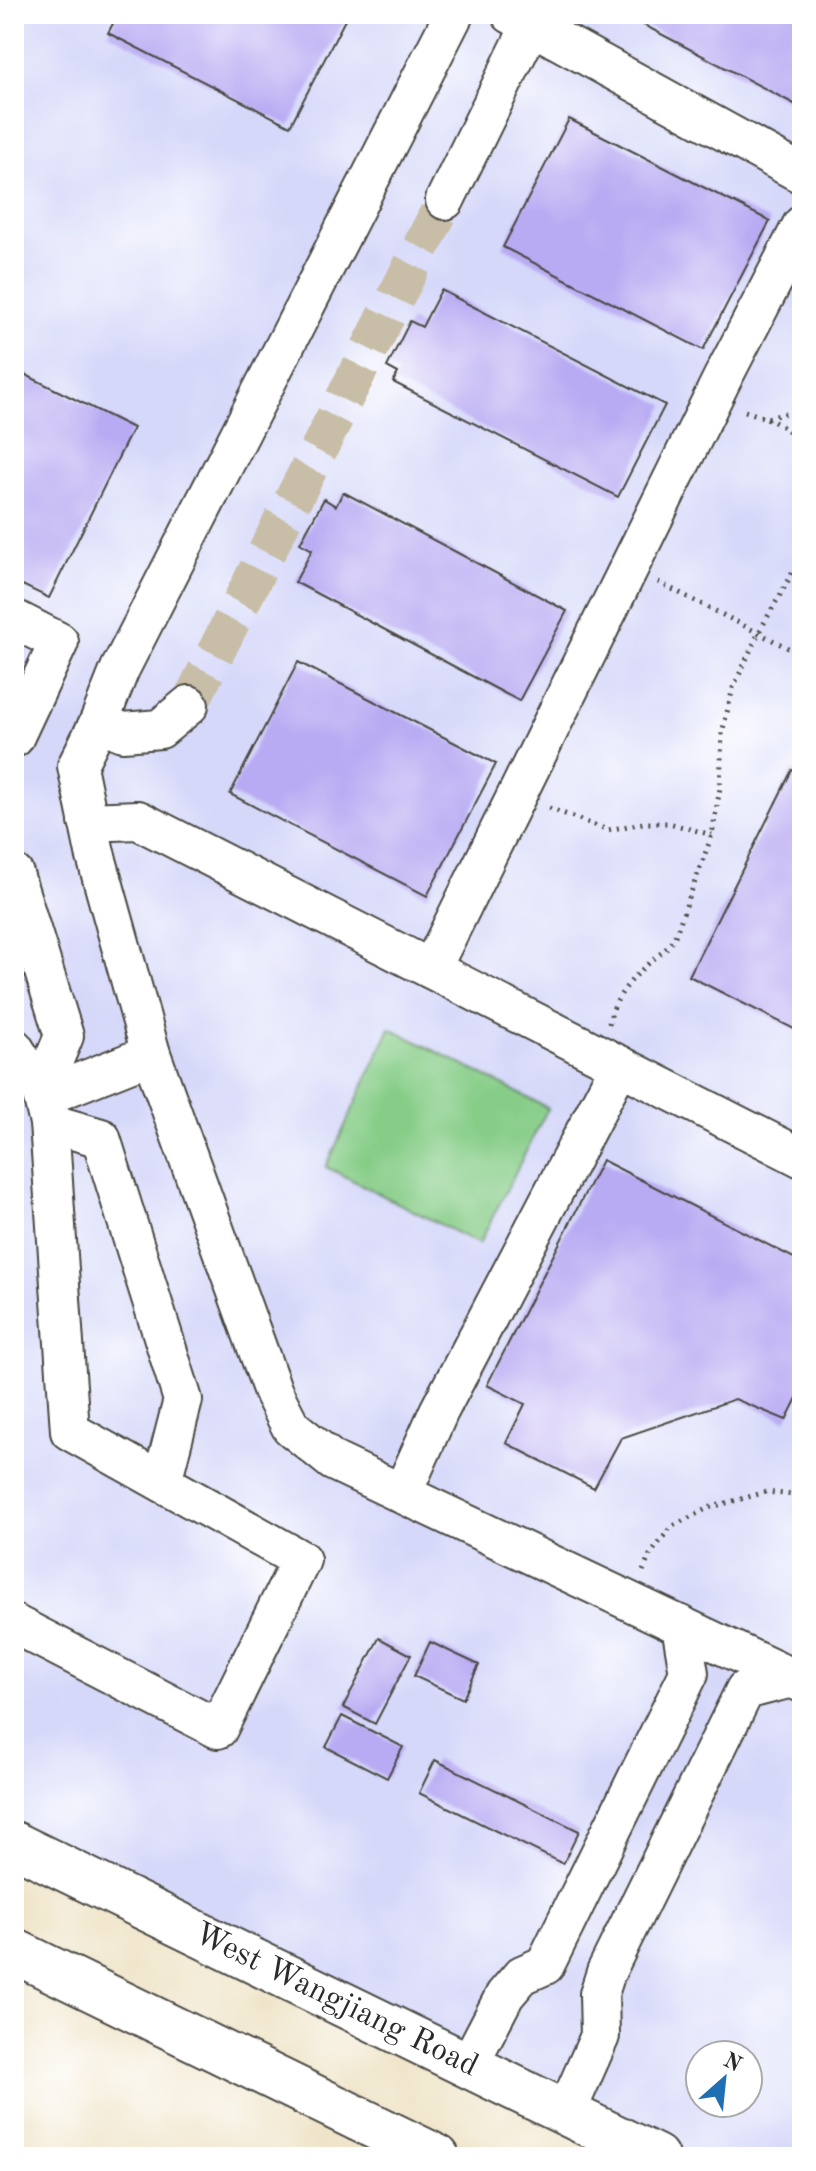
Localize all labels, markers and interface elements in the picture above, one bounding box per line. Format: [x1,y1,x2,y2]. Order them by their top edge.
street label: West Wangjiang Road [189,1918,483,2084]
north arrow [684,2039,764,2119]
text: N [720,2049,745,2077]

